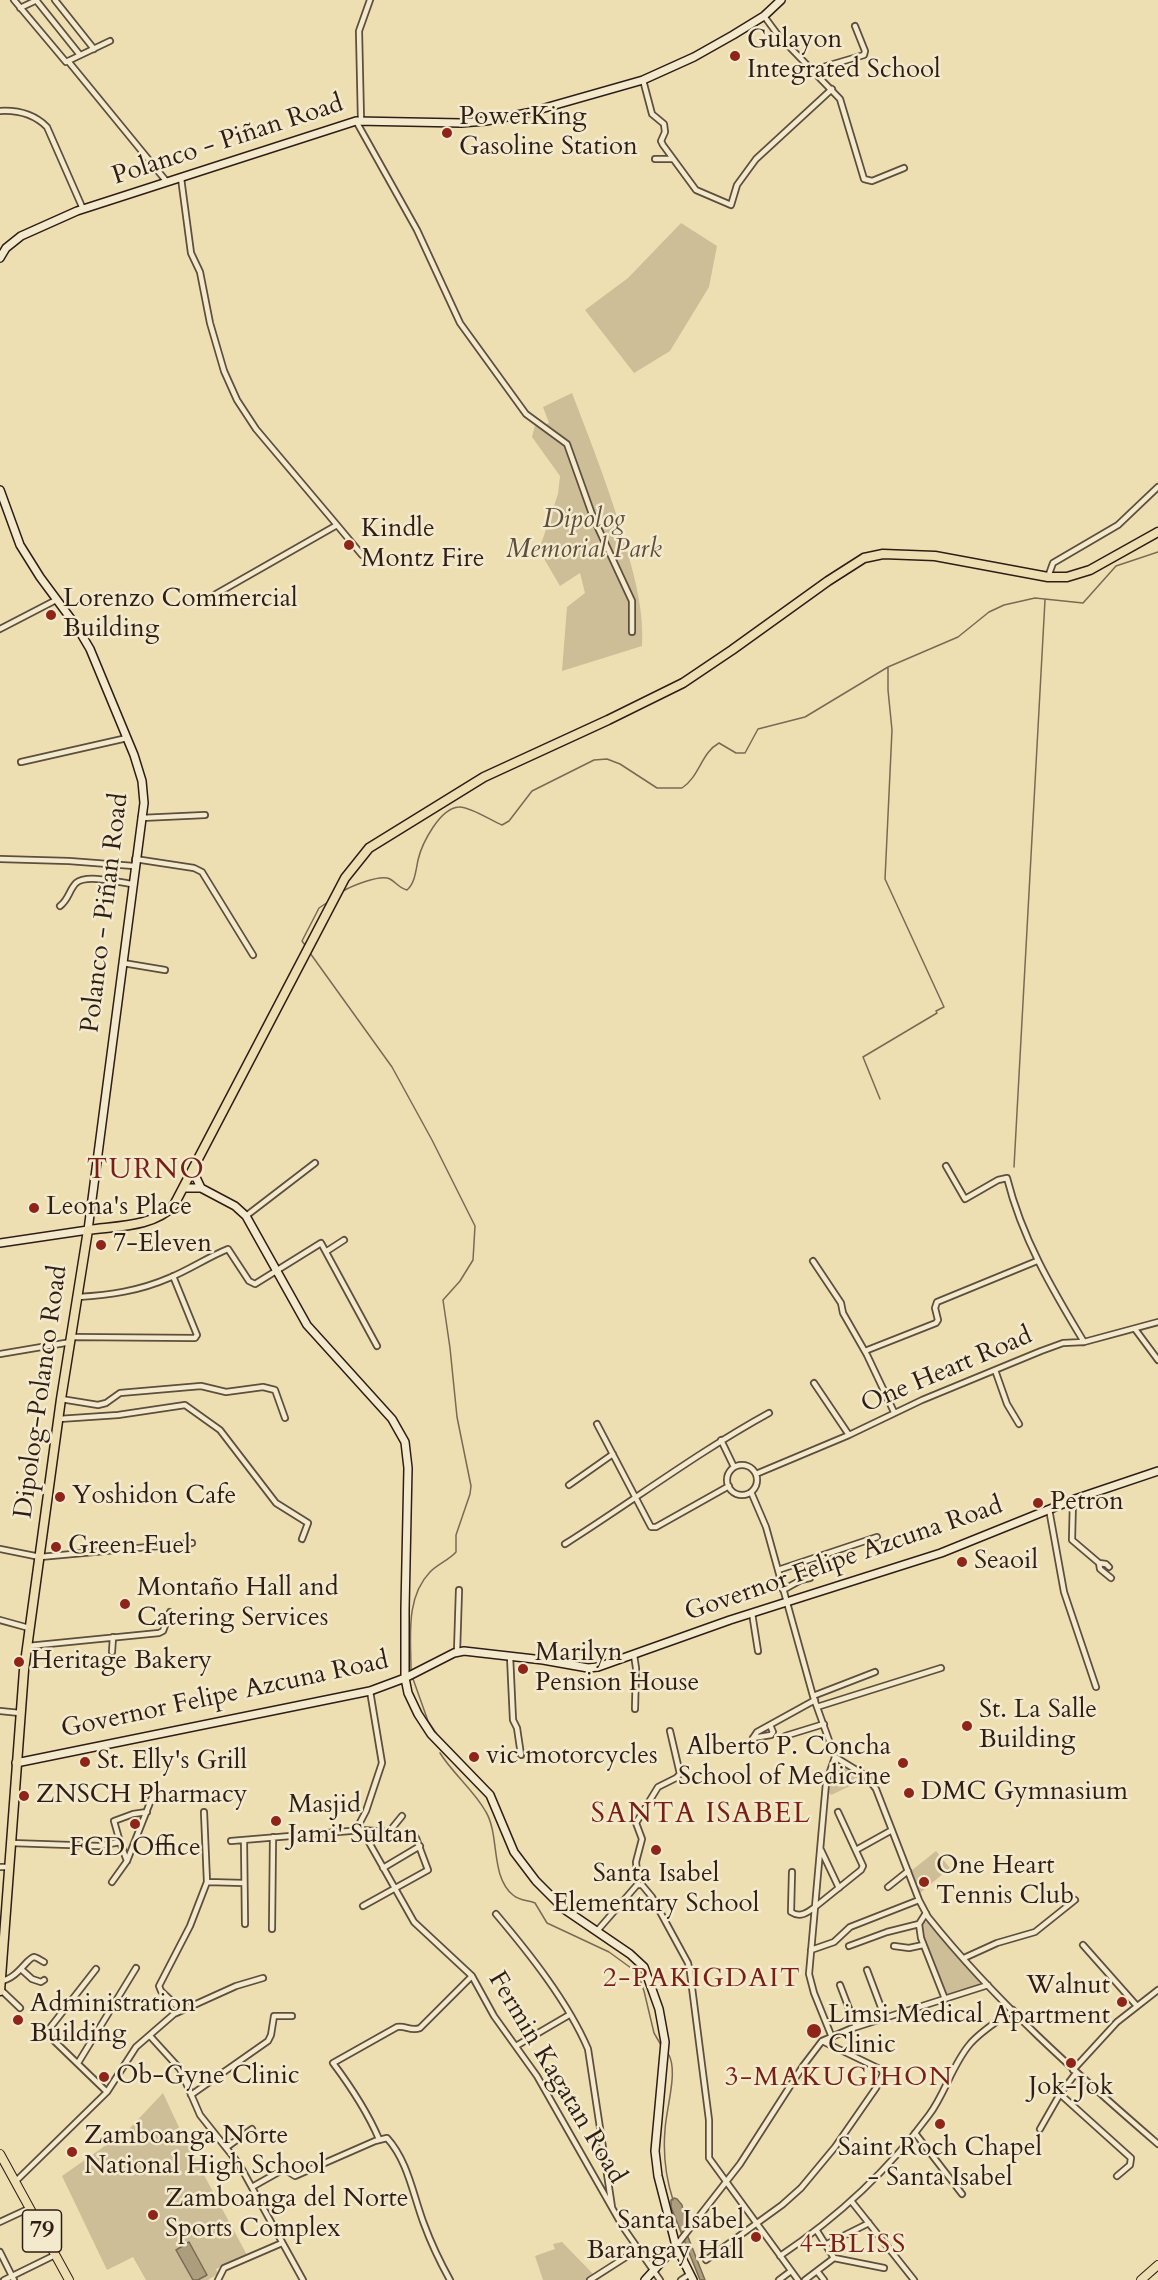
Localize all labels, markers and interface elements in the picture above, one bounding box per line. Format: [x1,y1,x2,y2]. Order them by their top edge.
place label: Gulayon Integrated School [747,25,941,86]
marker: Gulayon Integrated School [728,49,742,63]
street label: Polanco - Piñan Road [109,89,347,193]
place label: PowerKing Gasoline Station [459,102,638,164]
marker: PowerKing Gasoline Station [440,126,454,140]
park label: Dipolog Memorial Park [506,505,662,566]
place label: Kindle Montz Fire [361,514,485,576]
marker: Kindle Montz Fire [342,538,356,552]
place label: Lorenzo Commercial Building [63,584,298,646]
marker: Lorenzo Commercial Building [44,608,58,622]
street label: Polanco - Piñan Road [76,791,136,1035]
district label: TURNO [87,1155,205,1189]
place label: Leona's Place [46,1192,192,1224]
marker: Leona's Place [27,1201,41,1215]
place label: 7-Eleven [113,1229,212,1261]
marker: 7-Eleven [94,1238,108,1252]
street label: Dipolog-Polanco Road [9,1263,75,1521]
street label: One Heart Road [857,1321,1037,1421]
place label: Yoshidon Cafe [72,1481,236,1513]
place label: Petron [1050,1487,1124,1519]
marker: Yoshidon Cafe [53,1490,67,1504]
street label: Governor Felipe Azcuna Road [681,1491,1007,1629]
marker: Petron [1031,1496,1045,1510]
place label: Green Fuel [68,1531,191,1563]
marker: Green Fuel [49,1540,63,1554]
place label: Seaoil [974,1546,1038,1578]
marker: Seaoil [955,1555,969,1569]
place label: Montaño Hall and Catering Services [137,1573,339,1634]
marker: Montaño Hall and Catering Services [118,1597,132,1611]
place label: Marilyn Pension House [535,1638,699,1700]
place label: Heritage Bakery [31,1646,212,1678]
street label: Governor Felipe Azcuna Road [58,1646,392,1746]
marker: Heritage Bakery [12,1655,26,1669]
marker: Marilyn Pension House [516,1662,530,1676]
place label: St. La Salle Building [979,1695,1097,1756]
marker: St. La Salle Building [960,1719,974,1733]
place label: Alberto P. Concha School of Medicine [678,1732,891,1793]
place label: vic motorcycles [486,1741,658,1773]
place label: St. Elly's Grill [97,1746,247,1778]
marker: vic motorcycles [467,1750,481,1764]
marker: St. Elly's Grill [78,1755,92,1769]
marker: Alberto P. Concha School of Medicine [896,1756,910,1770]
place label: DMC Gymnasium [921,1777,1128,1809]
place label: ZNSCH Pharmacy [36,1780,248,1812]
marker: DMC Gymnasium [902,1786,916,1800]
marker: ZNSCH Pharmacy [17,1789,31,1803]
place label: Masjid Jami' Sultan [288,1790,418,1852]
district label: SANTA ISABEL [591,1799,811,1833]
marker: Masjid Jami' Sultan [269,1814,283,1828]
marker: FCD Office [128,1817,142,1831]
place label: FCD Office [69,1833,201,1865]
marker: Santa Isabel Elementary School [649,1843,663,1857]
place label: One Heart Tennis Club [936,1851,1074,1912]
place label: Santa Isabel Elementary School [553,1859,759,1920]
marker: One Heart Tennis Club [917,1875,931,1889]
district label: 2-PAKIGDAIT [603,1964,801,1996]
street label: Fermin Kagatan Road [480,1966,632,2190]
place label: Walnut Apartment [992,1971,1110,2032]
place label: Administration Building [30,1989,196,2050]
marker: Walnut Apartment [1115,1995,1129,2009]
place label: Limsi Medical Clinic [828,2000,983,2062]
marker: Administration Building [11,2013,25,2027]
marker: Limsi Medical Clinic [805,2022,823,2040]
marker: Jok-Jok [1064,2056,1078,2070]
place label: Ob-Gyne Clinic [116,2061,300,2093]
district label: 3-MAKUGIHON [725,2063,953,2095]
marker: Ob-Gyne Clinic [97,2070,111,2084]
place label: Jok-Jok [1028,2072,1114,2104]
marker: Saint Roch Chapel - Santa Isabel [933,2117,947,2131]
place label: Zamboanga Norte National High School [84,2121,325,2182]
place label: Saint Roch Chapel - Santa Isabel [838,2133,1042,2194]
marker: Zamboanga Norte National High School [65,2145,79,2159]
place label: Zamboanga del Norte Sports Complex [165,2184,409,2246]
place label: Santa Isabel Barangay Hall [587,2206,744,2268]
marker: Zamboanga del Norte Sports Complex [146,2208,160,2222]
road number: 79 [22,2210,62,2252]
marker: Santa Isabel Barangay Hall [749,2230,763,2244]
district label: 4-BLISS [799,2230,907,2262]

